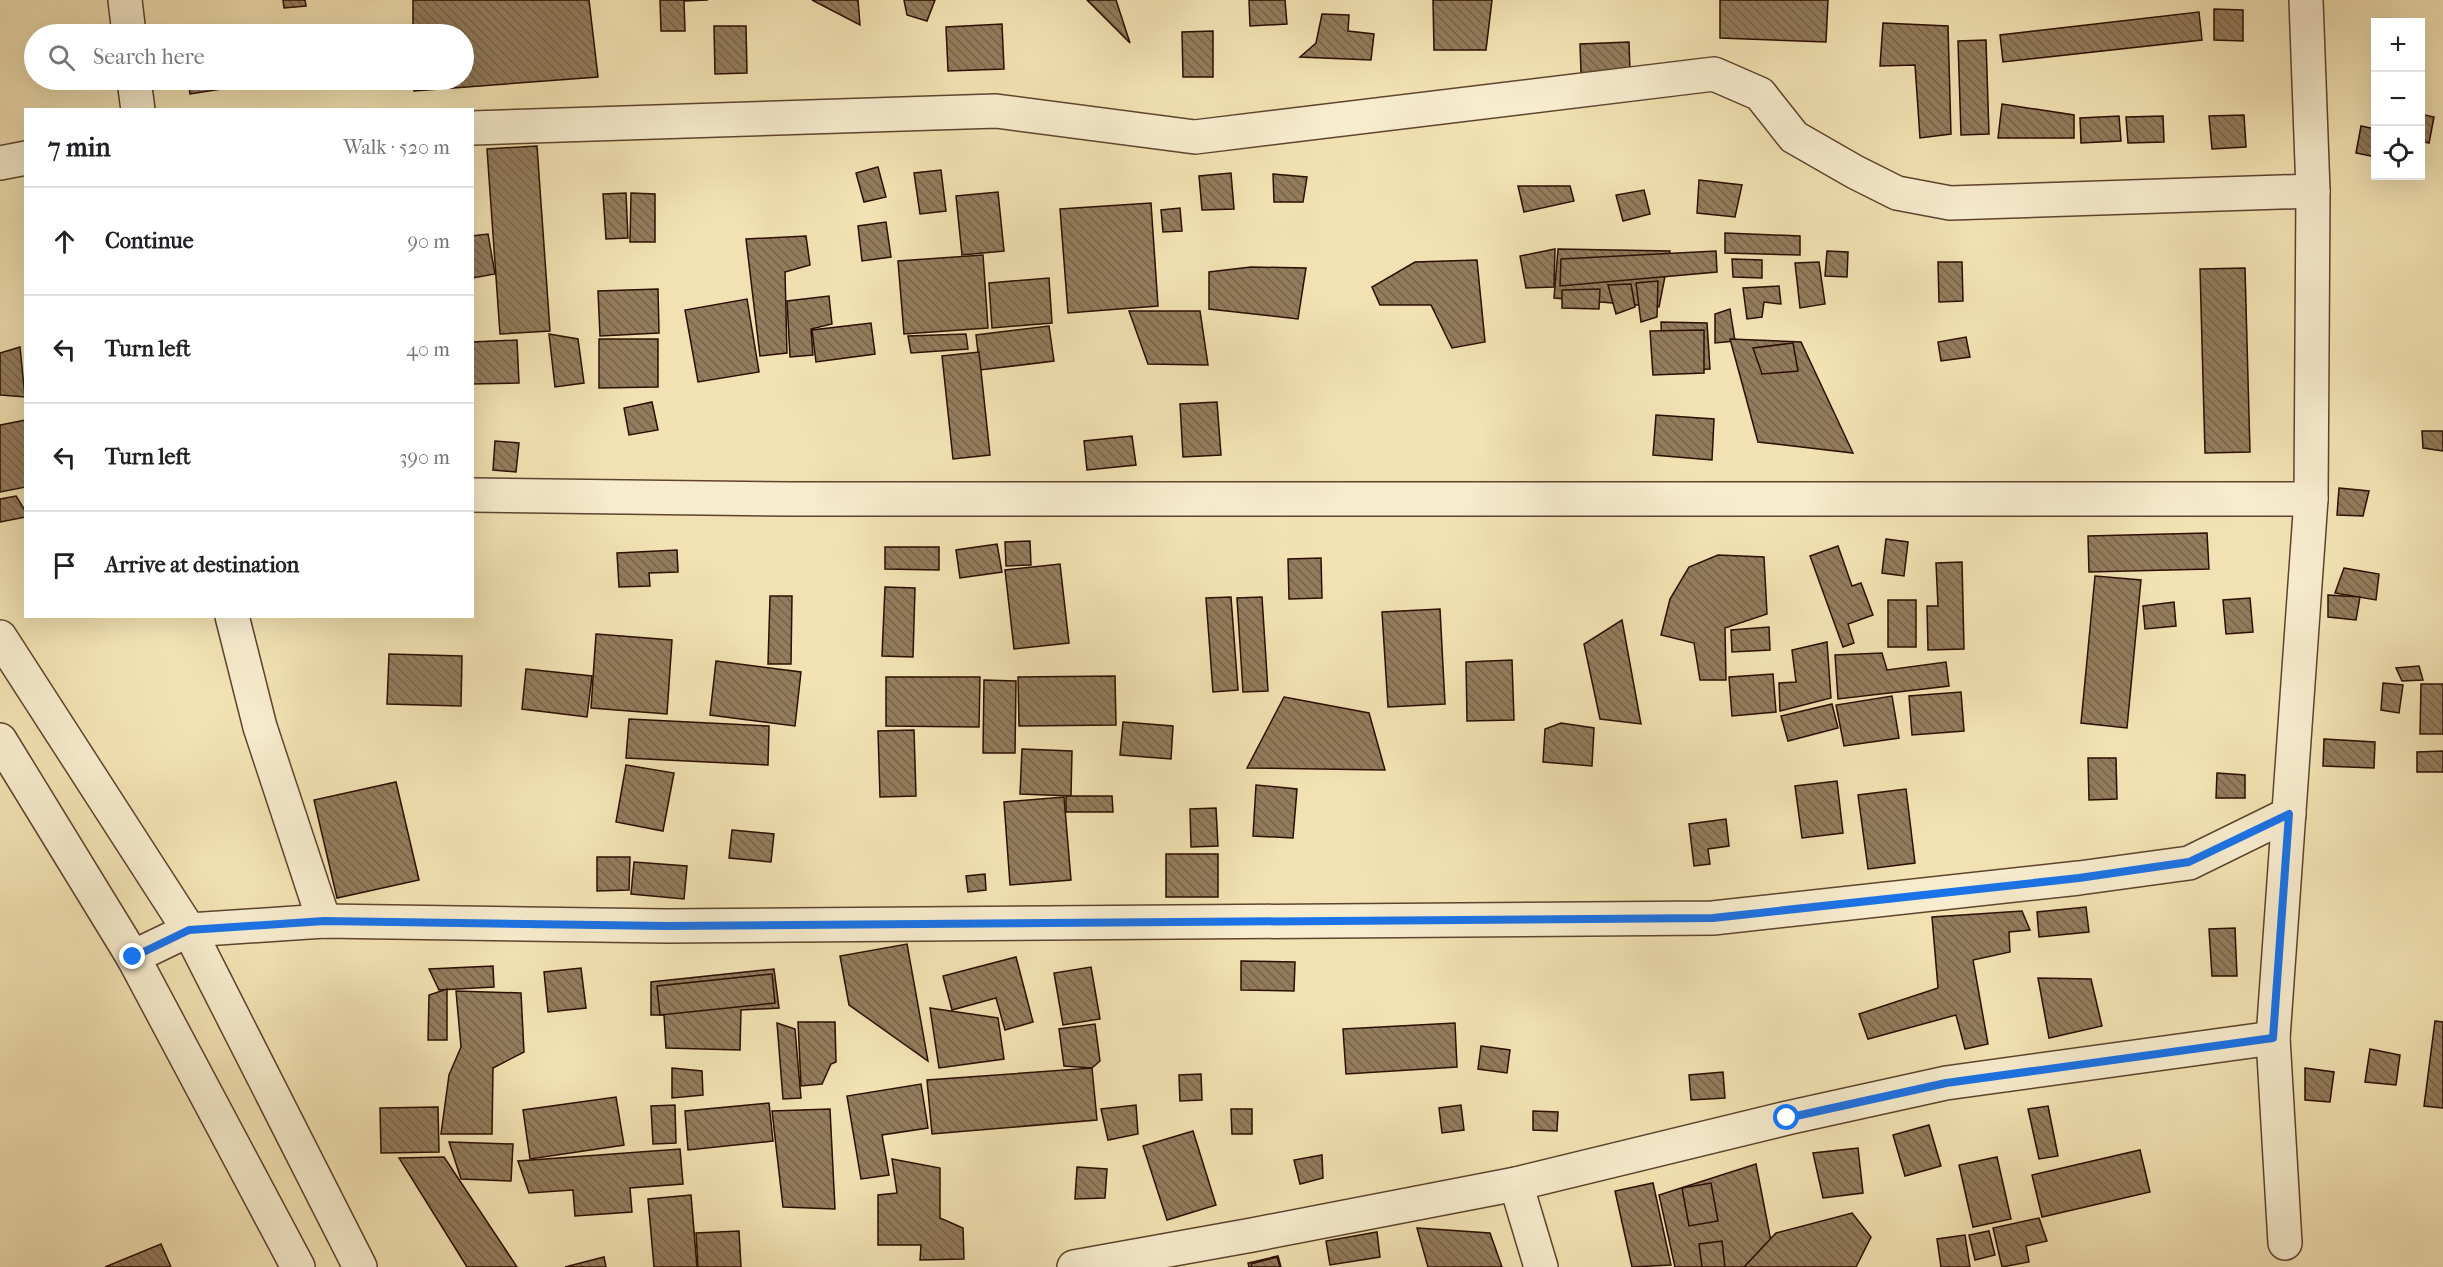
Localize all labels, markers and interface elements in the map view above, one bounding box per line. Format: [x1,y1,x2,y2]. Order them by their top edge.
map controls [2371,18,2425,180]
button: + [2371,18,2425,72]
search box [24,24,474,90]
icon: search [45,41,78,74]
text: Search here [93,44,205,70]
button: − [2371,72,2425,126]
button: locate [2371,126,2425,180]
text: 7 min [48,132,111,163]
text: Walk · 520 m [343,136,450,159]
icon: ahead [48,225,81,258]
text: Continue [105,228,194,254]
text: 90 m [408,230,450,253]
icon: left [48,333,81,366]
text: Turn left [105,336,191,362]
text: 40 m [406,338,450,361]
icon: left [48,441,81,474]
text: Turn left [105,444,191,470]
text: 390 m [399,446,450,469]
icon: arrive [48,549,81,582]
text: Arrive at destination [105,552,299,578]
route end [119,943,145,969]
route start [1773,1104,1799,1130]

